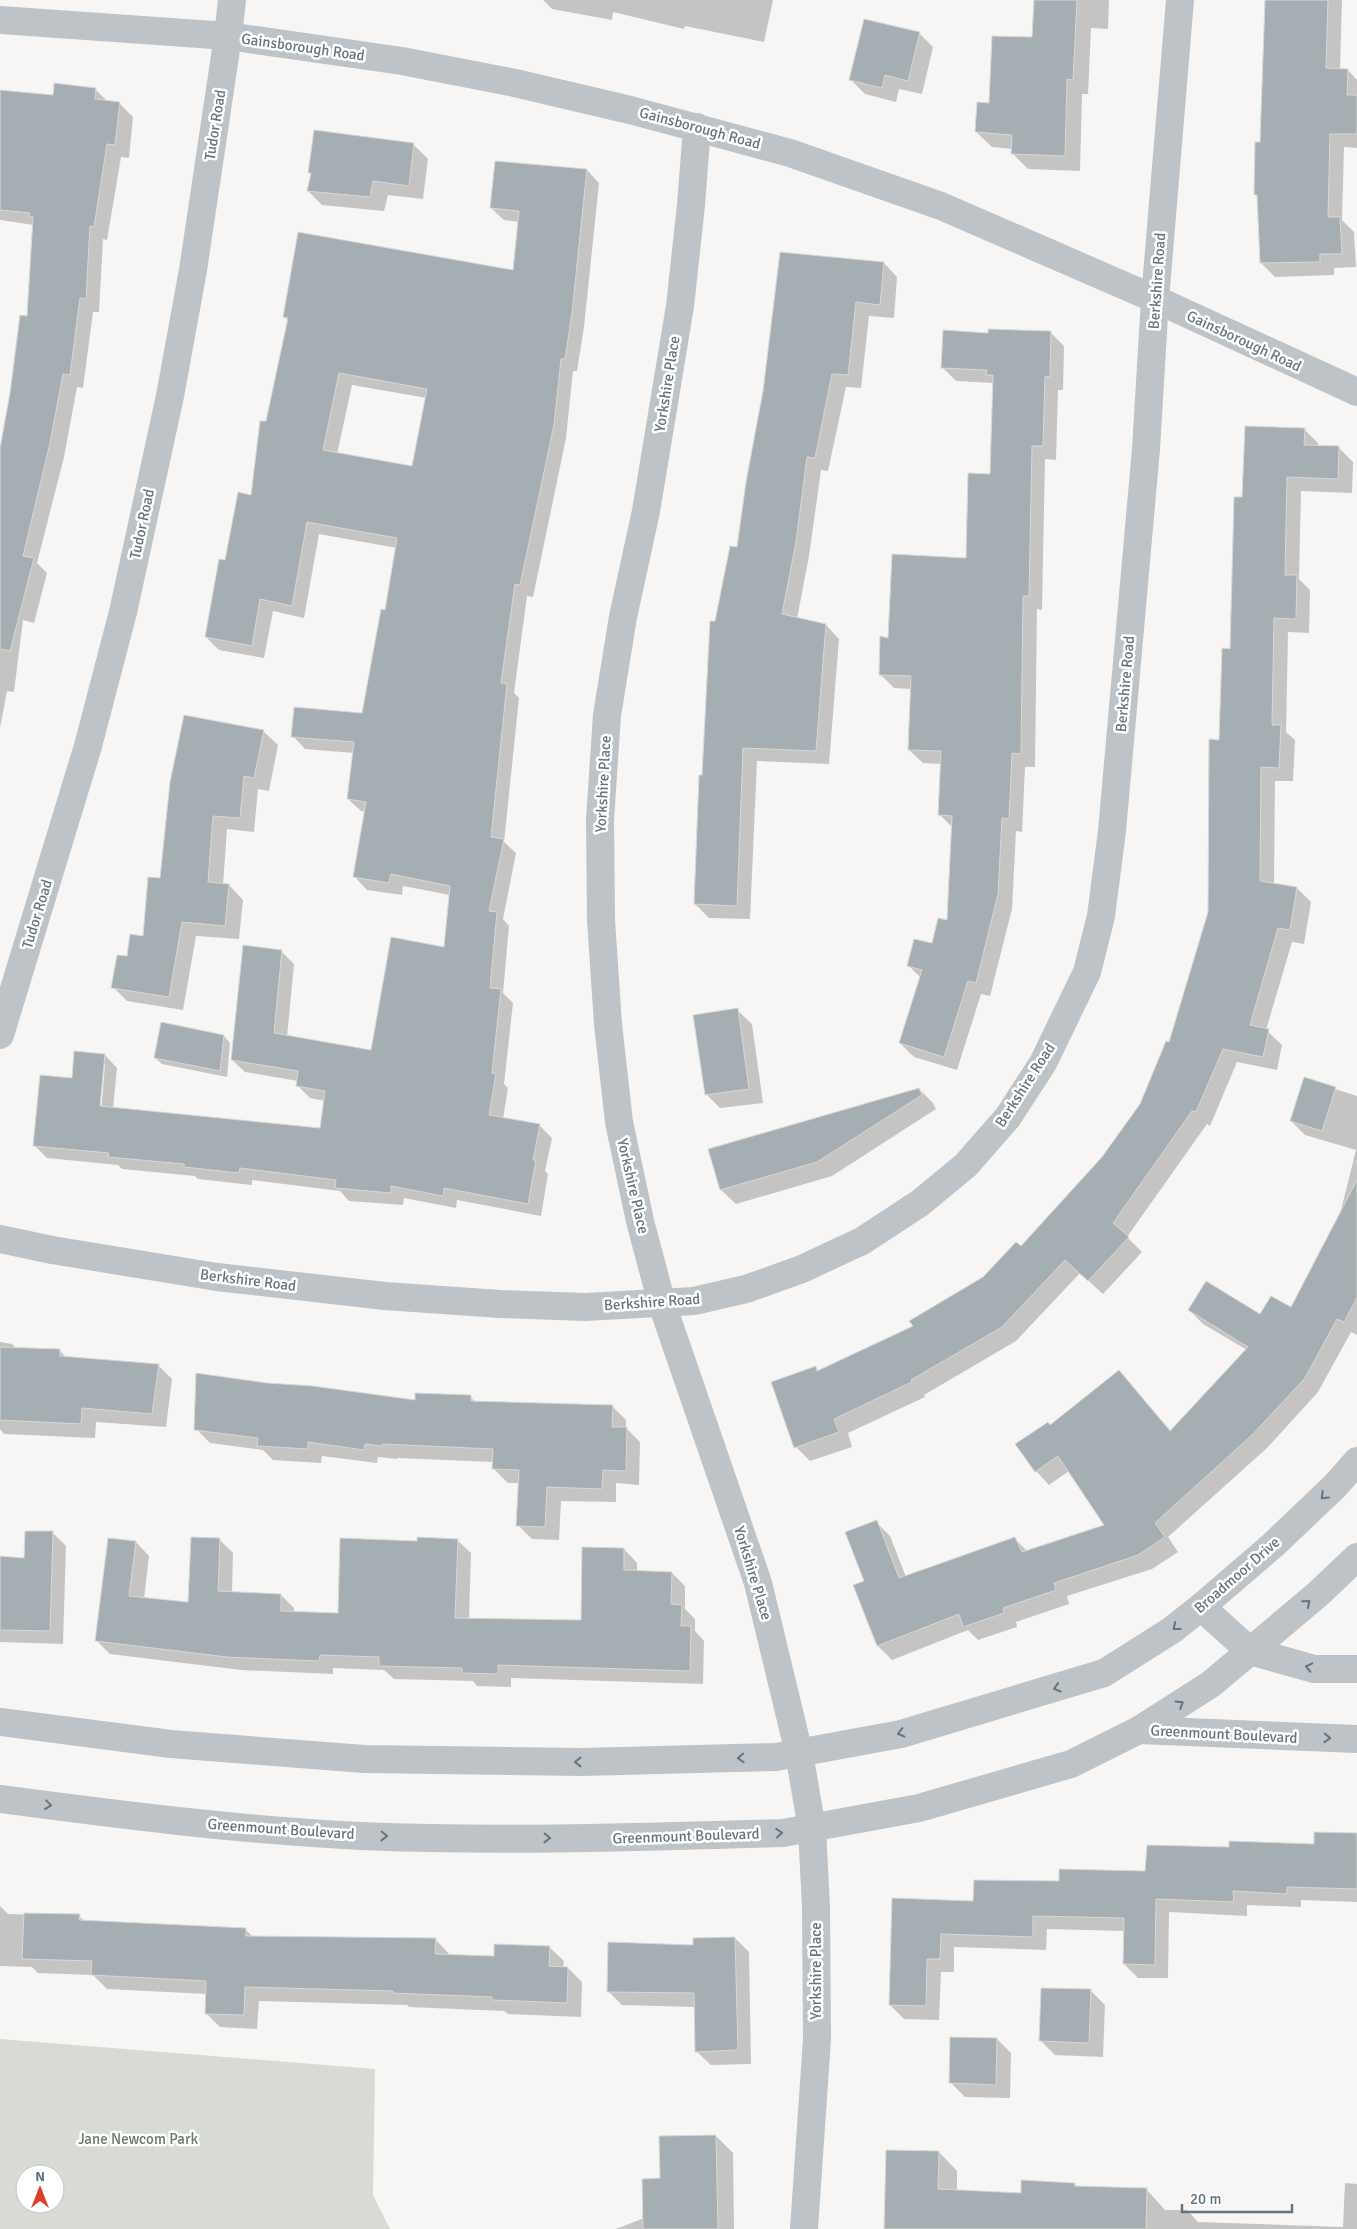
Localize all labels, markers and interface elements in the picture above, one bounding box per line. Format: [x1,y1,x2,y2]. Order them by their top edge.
street label: Gainsborough Road [240,29,366,65]
street label: Tudor Road [201,88,229,161]
street label: Gainsborough Road [638,103,763,153]
street label: Berkshire Road [1145,232,1169,330]
street label: Gainsborough Road [1184,307,1304,375]
street label: Yorkshire Place [650,335,684,433]
street label: Tudor Road [126,487,158,561]
street label: Berkshire Road [1112,635,1138,733]
street label: Yorkshire Place [591,735,615,833]
street label: Tudor Road [18,877,56,951]
street label: Berkshire Road [991,1040,1059,1130]
street label: Yorkshire Place [613,1137,653,1235]
street label: Berkshire Road [199,1265,297,1295]
street label: Berkshire Road [603,1290,701,1314]
one-way arrow [1321,1490,1330,1499]
street label: Yorkshire Place [730,1524,776,1622]
street label: Broadmoor Drive [1191,1533,1283,1617]
one-way arrow [1302,1600,1311,1609]
one-way arrow [1173,1621,1182,1629]
one-way arrow [1304,1662,1313,1673]
one-way arrow [1053,1682,1062,1692]
one-way arrow [1175,1700,1184,1710]
street label: Greenmount Boulevard [1150,1721,1298,1747]
one-way arrow [897,1727,906,1738]
one-way arrow [1323,1733,1331,1744]
one-way arrow [737,1752,745,1763]
one-way arrow [574,1757,582,1767]
one-way arrow [45,1799,53,1810]
street label: Greenmount Boulevard [207,1815,355,1843]
street label: Greenmount Boulevard [612,1824,760,1848]
one-way arrow [775,1827,783,1838]
one-way arrow [381,1831,389,1841]
one-way arrow [544,1833,551,1843]
street label: Yorkshire Place [807,1922,825,2020]
park label: Jane Newcom Park [78,2130,198,2148]
north arrow [15,2164,65,2214]
text: N [35,2168,45,2185]
scale bar [1182,2182,1292,2214]
text: 20 m [1190,2190,1221,2208]

